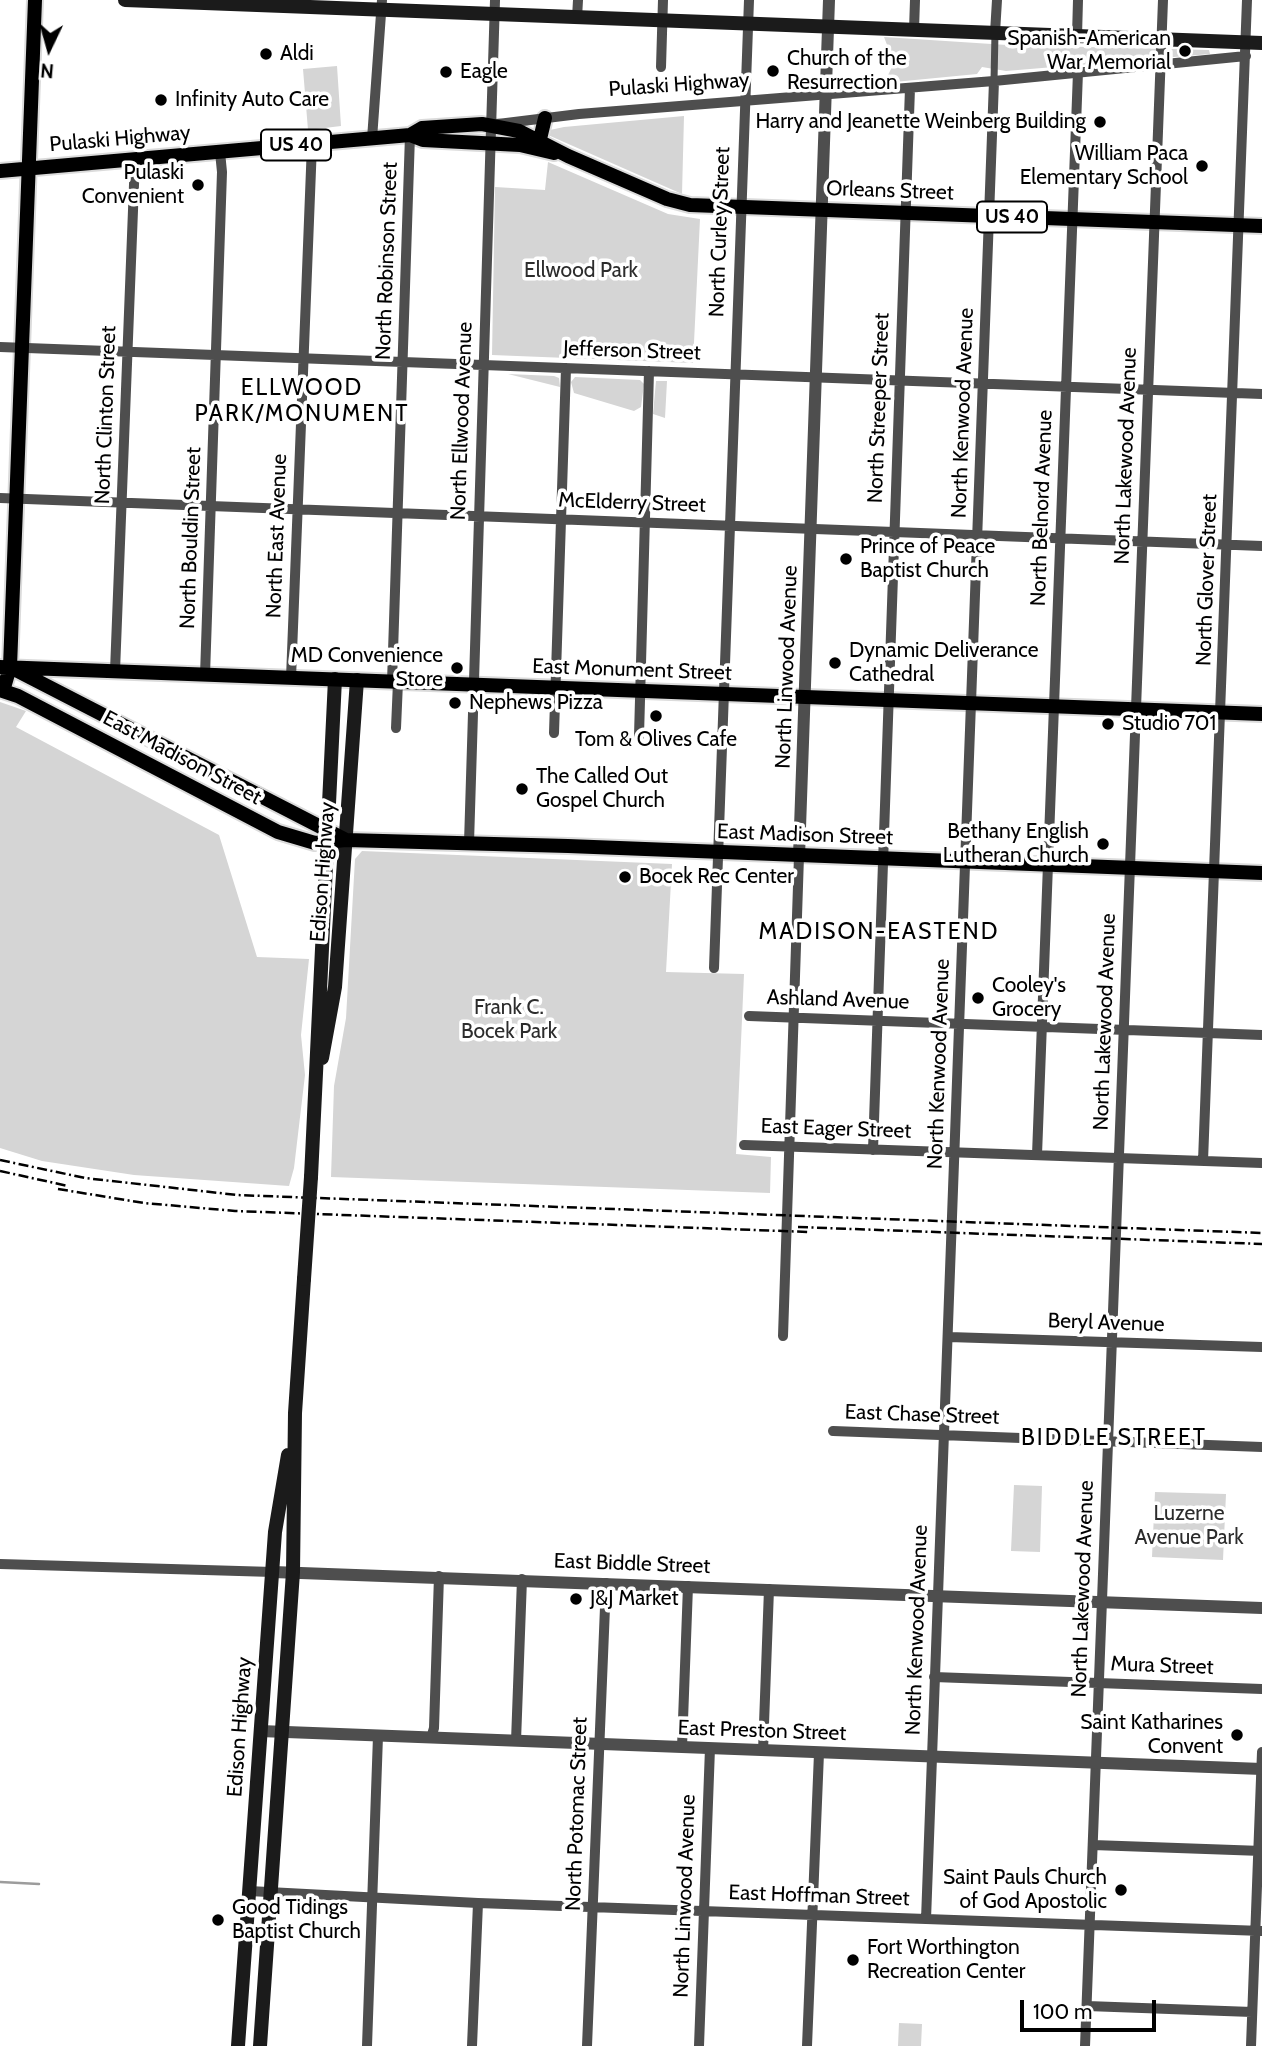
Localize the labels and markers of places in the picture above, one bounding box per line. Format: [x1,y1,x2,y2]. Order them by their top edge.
place label: Spanish-American War Memorial [1007,26,1171,76]
place label: Aldi [280,41,314,67]
marker: Spanish-American War Memorial [1177,43,1193,59]
marker: Aldi [258,46,274,62]
place label: Church of the Resurrection [787,46,907,96]
place label: Eagle [460,59,508,85]
marker: Church of the Resurrection [765,63,781,79]
marker: Eagle [438,64,454,80]
place label: Infinity Auto Care [175,87,329,113]
marker: Infinity Auto Care [153,92,169,108]
place label: Harry and Jeanette Weinberg Building [755,109,1086,135]
marker: Harry and Jeanette Weinberg Building [1092,114,1108,130]
place label: William Paca Elementary School [1020,141,1188,191]
marker: William Paca Elementary School [1194,158,1210,174]
place label: Pulaski Convenient [82,160,184,210]
marker: Pulaski Convenient [190,177,206,193]
place label: Prince of Peace Baptist Church [860,534,995,584]
marker: Prince of Peace Baptist Church [838,551,854,567]
place label: Dynamic Deliverance Cathedral [849,638,1038,688]
place label: MD Convenience Store [291,643,443,693]
marker: Dynamic Deliverance Cathedral [827,655,843,671]
marker: MD Convenience Store [449,660,465,676]
place label: Nephews Pizza [469,690,603,716]
marker: Nephews Pizza [447,695,463,711]
marker: Tom & Olives Cafe [648,708,664,724]
place label: Studio 701 [1122,711,1216,737]
marker: Studio 701 [1100,716,1116,732]
place label: Tom & Olives Cafe [575,727,737,753]
place label: The Called Out Gospel Church [536,764,668,814]
marker: The Called Out Gospel Church [514,781,530,797]
place label: Bethany English Lutheran Church [943,819,1089,869]
marker: Bethany English Lutheran Church [1095,836,1111,852]
place label: Bocek Rec Center [639,864,794,890]
marker: Bocek Rec Center [617,869,633,885]
place label: Cooley's Grocery [992,973,1066,1023]
marker: Cooley's Grocery [970,990,986,1006]
place label: J&J Market [590,1586,679,1612]
marker: J&J Market [568,1591,584,1607]
place label: Saint Katharines Convent [1080,1710,1223,1760]
marker: Saint Katharines Convent [1229,1727,1245,1743]
place label: Saint Pauls Church of God Apostolic [943,1865,1107,1915]
marker: Saint Pauls Church of God Apostolic [1113,1882,1129,1898]
place label: Good Tidings Baptist Church [232,1895,361,1945]
marker: Good Tidings Baptist Church [210,1912,226,1928]
place label: Fort Worthington Recreation Center [867,1935,1025,1985]
marker: Fort Worthington Recreation Center [845,1952,861,1968]

